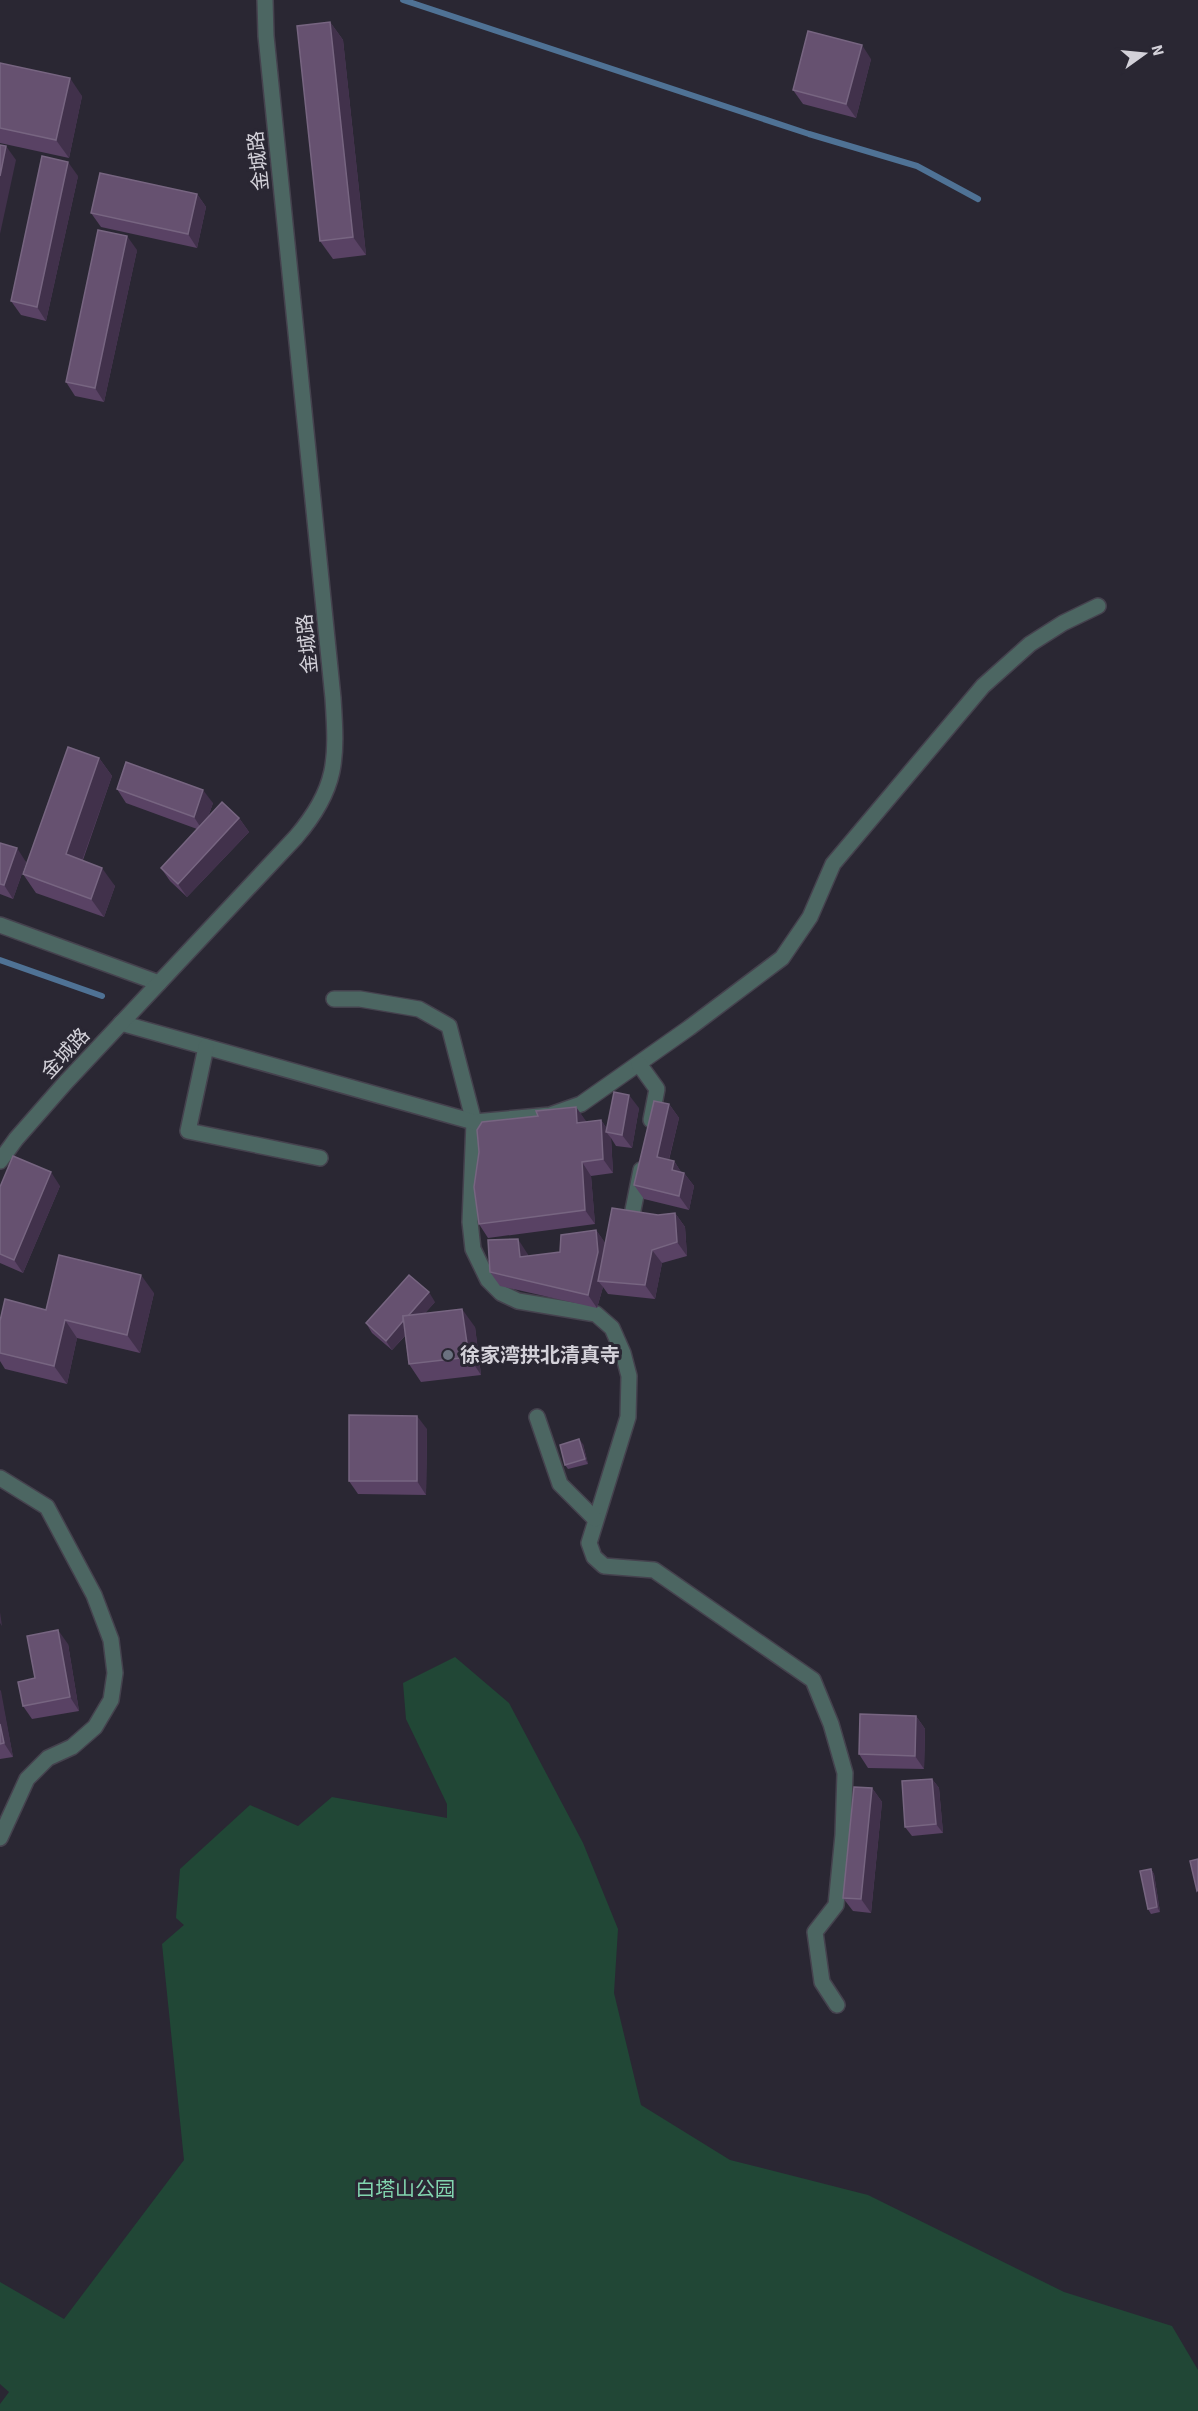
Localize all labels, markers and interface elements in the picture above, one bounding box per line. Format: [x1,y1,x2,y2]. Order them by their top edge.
north arrow [1114,24,1174,84]
text: N [1146,42,1170,58]
street label: 金城路 [242,130,276,192]
street label: 金城路 [291,613,325,675]
street label: 金城路 [35,1022,96,1085]
place label: 徐家湾拱北清真寺 [460,1342,620,1370]
marker: 徐家湾拱北清真寺 [441,1348,455,1362]
park label: 白塔山公园 [355,2176,455,2204]

